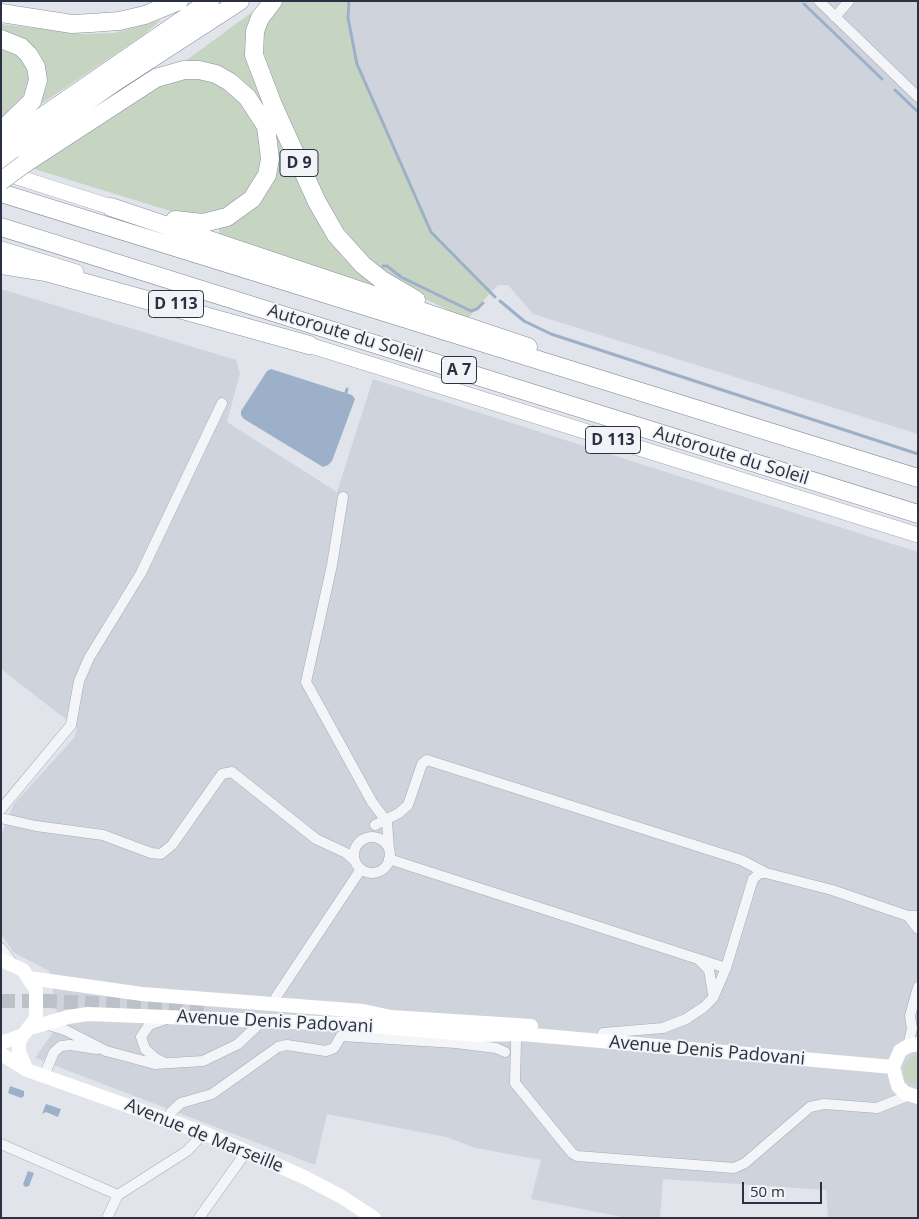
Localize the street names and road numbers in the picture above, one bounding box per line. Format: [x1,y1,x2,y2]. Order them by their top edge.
road number: D 9 [280,150,318,177]
road number: D 113 [148,290,204,318]
street label: Autoroute du Soleil [265,300,425,368]
road number: A 7 [442,356,476,384]
street label: Autoroute du Soleil [651,422,811,490]
road number: D 113 [586,426,640,454]
street label: Avenue Denis Padovani [176,1006,374,1038]
street label: Avenue Denis Padovani [608,1032,806,1070]
street label: Avenue de Marseille [122,1094,286,1178]

